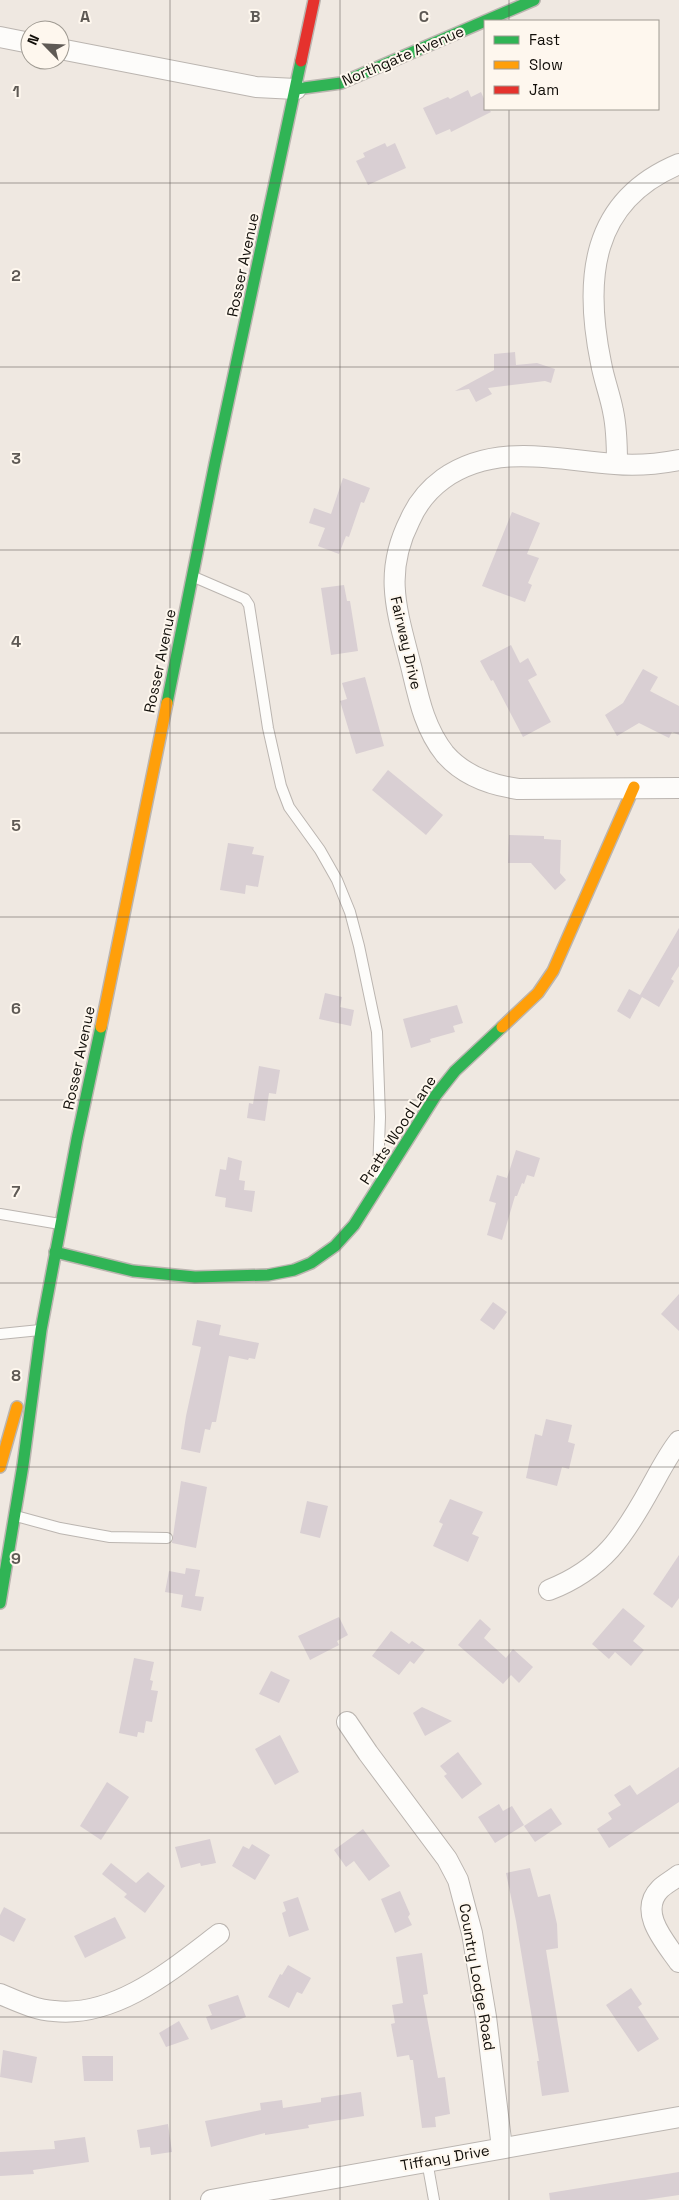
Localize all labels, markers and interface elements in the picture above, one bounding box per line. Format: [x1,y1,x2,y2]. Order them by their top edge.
text: A [80,6,90,27]
text: B [250,6,260,27]
text: C [419,6,429,27]
north arrow [20,20,70,70]
legend [484,20,659,110]
street label: Northgate Avenue [339,21,467,90]
text: Fast [529,30,560,49]
text: N [23,32,43,48]
text: Slow [529,55,563,74]
text: Jam [529,80,559,99]
text: 1 [12,81,20,102]
street label: Rosser Avenue [222,211,263,319]
text: 2 [11,265,21,286]
text: 3 [11,448,21,469]
street label: Fairway Drive [387,594,426,692]
street label: Rosser Avenue [139,607,180,715]
text: 4 [11,631,21,652]
text: 5 [11,815,21,836]
text: 6 [11,998,21,1019]
street label: Rosser Avenue [58,1004,99,1112]
street label: Pratts Wood Lane [355,1072,440,1188]
text: 7 [12,1181,21,1202]
text: 8 [11,1365,21,1386]
text: 9 [11,1548,21,1569]
street label: Country Lodge Road [455,1902,500,2052]
street label: Tiffany Drive [399,2140,491,2175]

